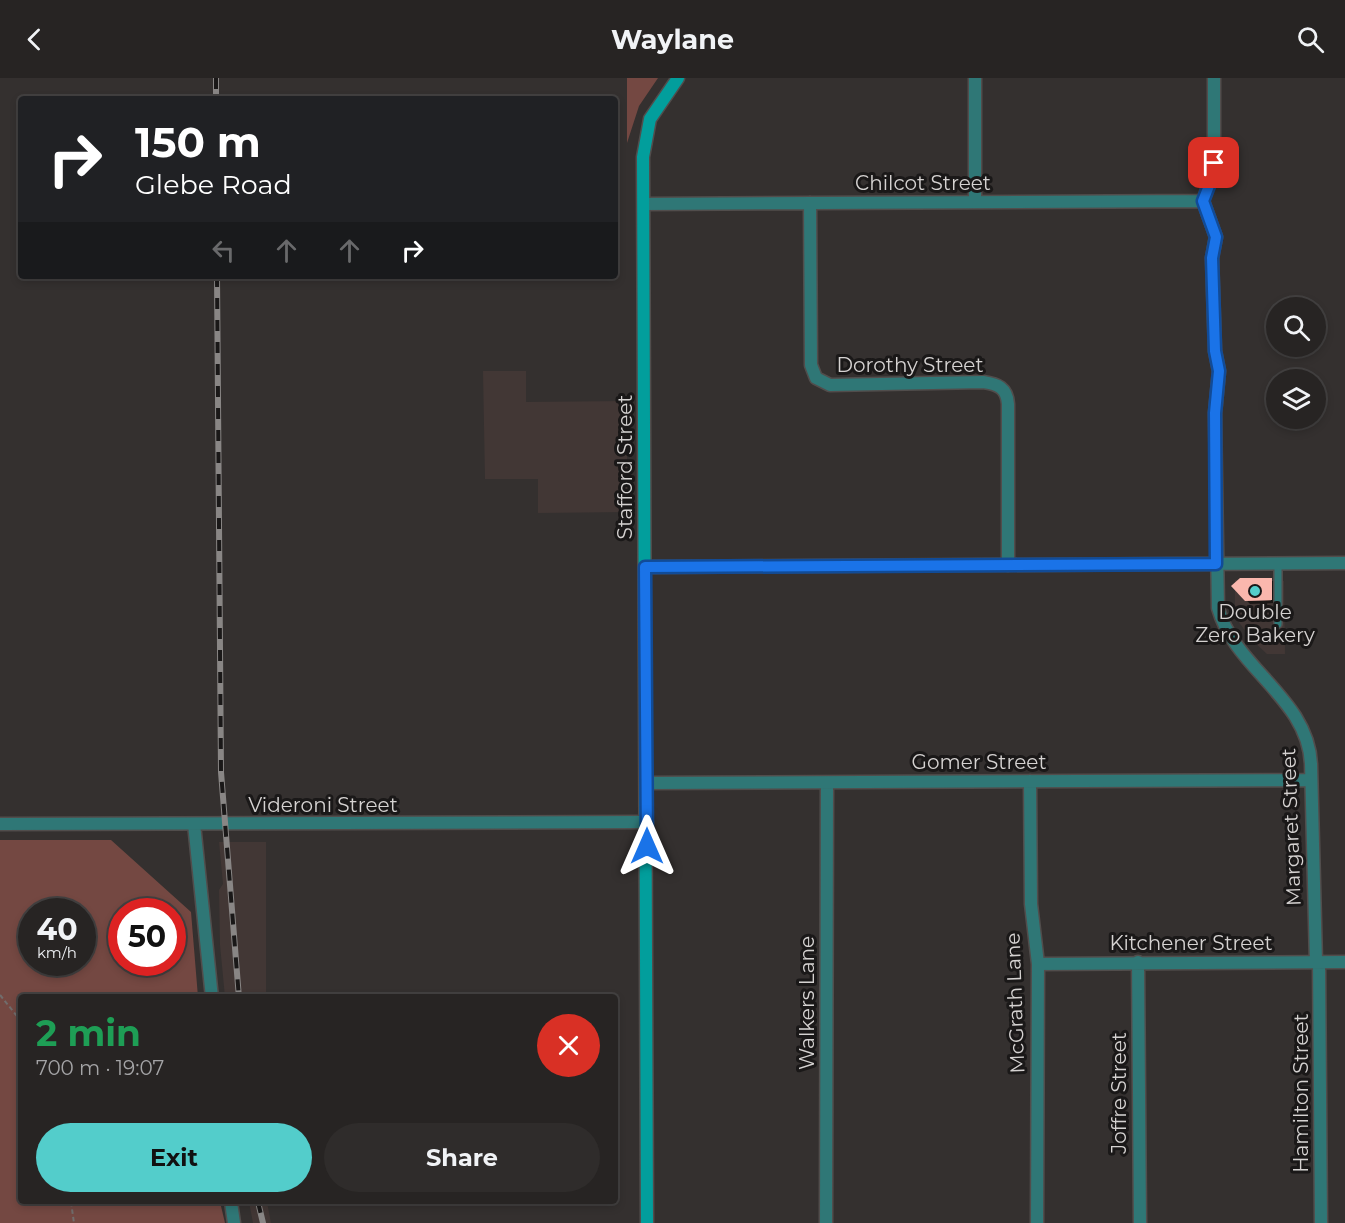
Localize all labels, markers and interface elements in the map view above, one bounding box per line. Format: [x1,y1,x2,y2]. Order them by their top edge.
icon: back [18,23,51,56]
text: Waylane [611,23,734,56]
icon: search [1294,23,1327,56]
text: 150 m [135,116,261,168]
icon: right [36,120,114,198]
pin [1188,137,1239,188]
icon: arrive [1197,146,1230,179]
text: Glebe Road [135,168,292,201]
street label: Chilcot Street [855,171,991,195]
icon: left [207,234,240,267]
icon: ahead [270,234,303,267]
icon: ahead [333,234,366,267]
icon: right [396,234,429,267]
map controls [1266,297,1326,429]
button: search [1266,297,1326,357]
street label: Dorothy Street [836,353,984,377]
button: layers [1266,369,1326,429]
street label: Stafford Street [613,395,637,539]
marker: Double Zero Bakery [1248,584,1262,598]
place label: Double Zero Bakery [1195,600,1315,647]
street label: Margaret Street [1276,748,1306,906]
street label: Gomer Street [911,750,1047,774]
street label: Videroni Street [248,793,398,817]
position arrow [615,814,679,878]
speed limit sign: 50 [108,898,186,976]
text: 40 [36,911,78,948]
street label: Kitchener Street [1109,931,1273,955]
street label: McGrath Lane [1001,932,1029,1074]
street label: Walkers Lane [795,936,819,1070]
text: km/h [37,943,77,962]
text: 2 min [36,1011,141,1055]
street label: Hamilton Street [1289,1013,1313,1173]
button: close [537,1014,600,1077]
street label: Joffre Street [1107,1032,1131,1155]
text: 700 m · 19:07 [36,1056,164,1080]
button: Exit [36,1123,312,1192]
button: Share [324,1123,600,1192]

